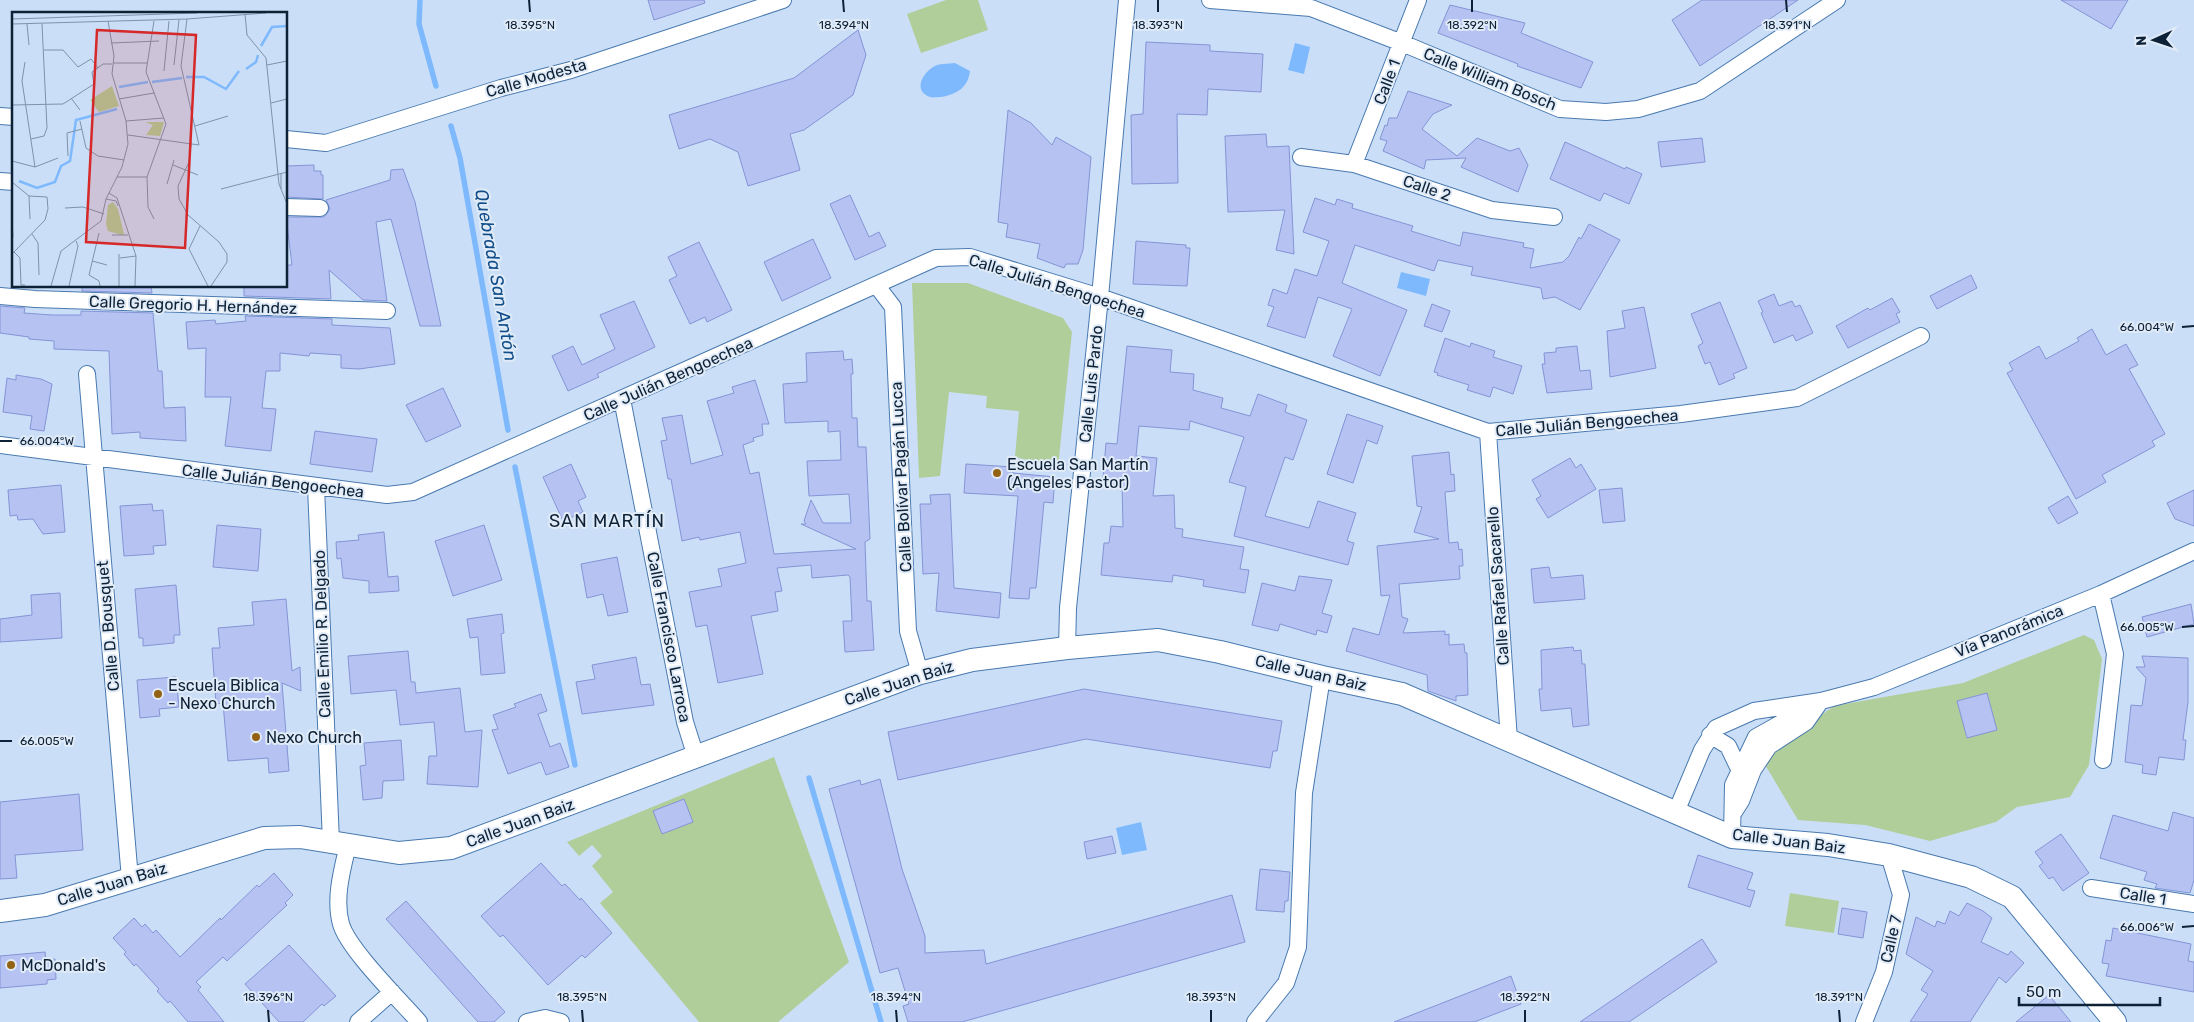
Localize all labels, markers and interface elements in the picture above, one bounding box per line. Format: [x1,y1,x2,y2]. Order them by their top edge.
inset map [12,12,288,288]
north arrow [2129,15,2179,65]
text: 18.395°N [505,18,555,32]
text: 18.394°N [819,18,869,32]
text: 18.393°N [1133,18,1183,32]
text: 18.392°N [1447,18,1497,32]
text: 18.391°N [1763,18,1811,32]
text: N [2133,35,2150,46]
street label: Calle William Bosch [1421,44,1559,114]
street label: Calle Modesta [484,55,588,101]
street label: Calle 1 [1370,57,1404,107]
street label: Calle 2 [1400,171,1454,205]
water label: Quebrada San Antón [470,187,522,363]
street label: Calle Julián Bengoechea [966,250,1148,322]
street label: Calle Gregorio H. Hernández [89,292,297,318]
text: 66.004°W [2120,320,2175,334]
street label: Calle Luis Pardo [1075,324,1107,444]
street label: Calle Julián Bengoechea [580,333,756,425]
street label: Calle Bolívar Pagán Lucca [887,381,915,573]
street label: Calle Julián Bengoechea [1495,406,1679,440]
text: 66.004°W [20,434,75,448]
place label: Escuela San Martín (Angeles Pastor) [1007,455,1149,492]
street label: Calle Julián Bengoechea [181,460,365,502]
marker: Escuela San Martín (Angeles Pastor) [991,467,1003,479]
street label: Calle Rafael Sacarello [1483,506,1513,666]
district label: SAN MARTÍN [549,510,665,532]
street label: Calle Emilio R. Delgado [310,550,334,718]
street label: Calle Francisco Larroca [643,550,695,724]
street label: Calle D. Bousquet [93,560,123,692]
street label: Vía Panorámica [1952,601,2066,661]
text: 66.005°W [2120,620,2174,634]
street label: Calle Juan Baiz [1253,651,1369,695]
street label: Calle Juan Baiz [842,656,956,710]
place label: Escuela Biblica - Nexo Church [168,676,279,713]
marker: Escuela Biblica - Nexo Church [152,688,164,700]
place label: Nexo Church [266,728,362,747]
marker: Nexo Church [250,731,262,743]
text: 66.005°W [20,734,74,748]
street label: Calle Juan Baiz [463,795,577,851]
street label: Calle Juan Baiz [1731,825,1847,857]
street label: Calle Juan Baiz [55,858,169,910]
street label: Calle 1 [2118,883,2168,909]
street label: Calle 7 [1876,913,1906,965]
text: 66.006°W [2120,920,2174,934]
place label: McDonald's [21,956,106,975]
marker: McDonald's [5,959,17,971]
scale bar [2019,974,2160,1006]
text: 50 m [2026,983,2061,1001]
text: 18.396°N [243,990,293,1004]
text: 18.395°N [557,990,607,1004]
text: 18.394°N [871,990,921,1004]
text: 18.393°N [1186,990,1236,1004]
text: 18.392°N [1500,990,1550,1004]
text: 18.391°N [1815,990,1863,1004]

